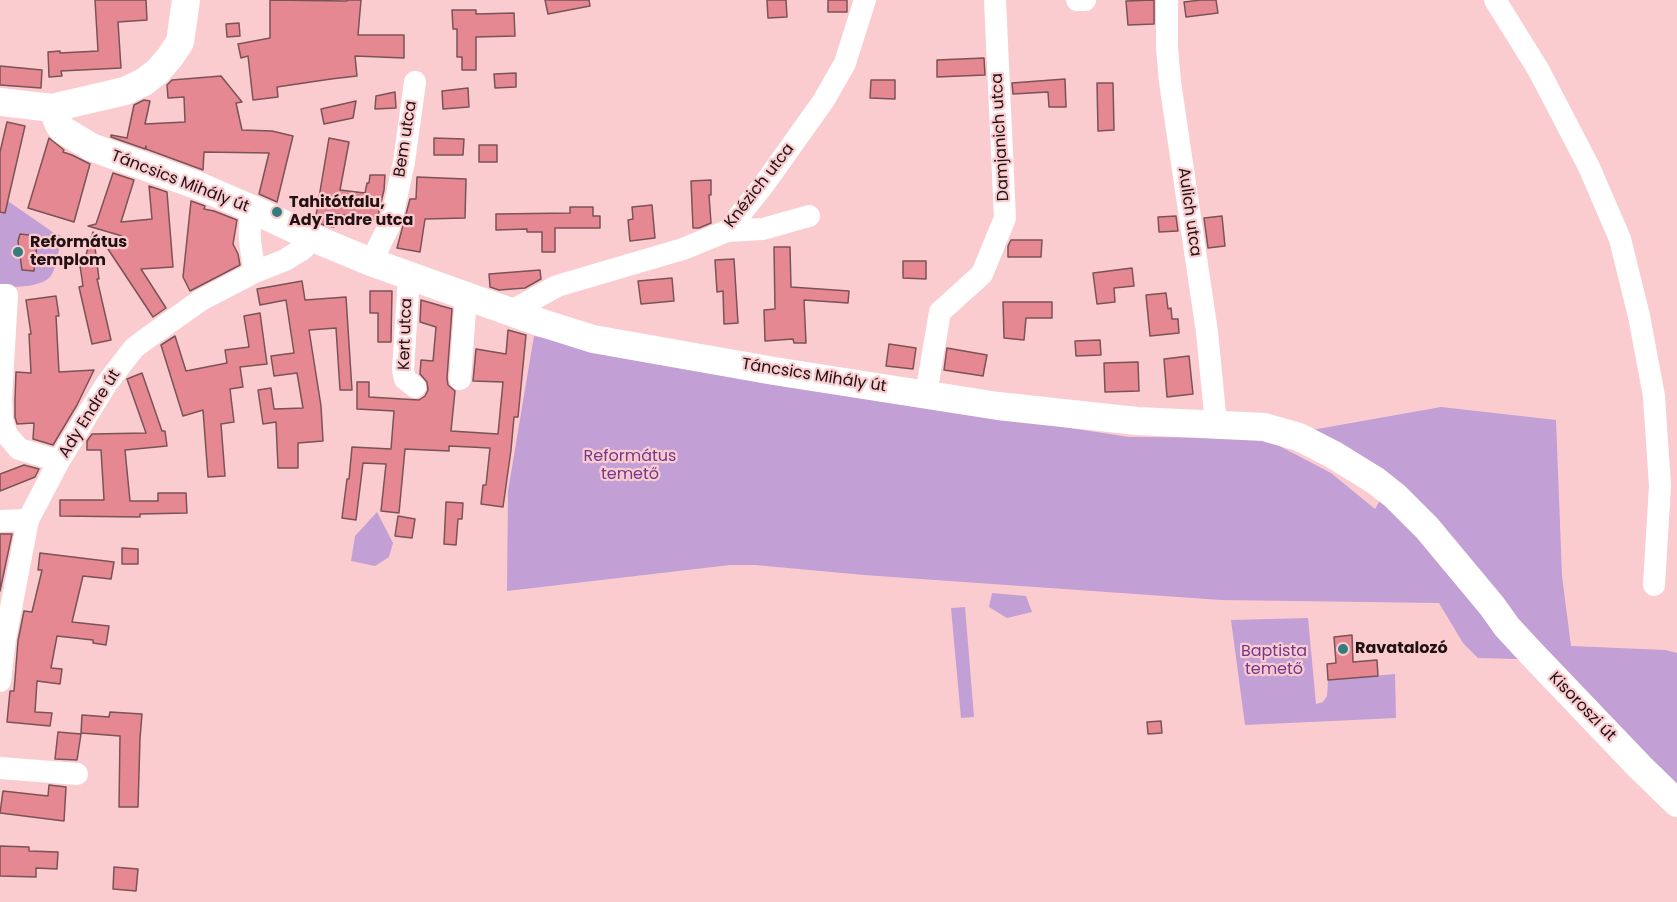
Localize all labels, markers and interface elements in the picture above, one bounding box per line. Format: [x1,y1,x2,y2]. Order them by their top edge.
street label: Damjanich utca [988,72,1014,202]
street label: Bem utca [390,99,422,179]
street label: Knézich utca [721,140,799,232]
street label: Táncsics Mihály út [108,147,252,217]
street label: Aulich utca [1173,166,1205,258]
place label: Tahitótfalu, Ady Endre utca [289,193,413,231]
marker: Tahitótfalu, Ady Endre utca [270,205,284,219]
place label: Református templom [30,233,127,271]
marker: Református templom [11,245,25,259]
street label: Kert utca [395,298,417,370]
street label: Táncsics Mihály út [740,355,888,397]
street label: Ady Endre út [55,366,125,462]
park label: Református temető [584,447,676,485]
place label: Ravatalozó [1355,639,1448,659]
park label: Baptista temető [1241,642,1307,680]
marker: Ravatalozó [1336,642,1350,656]
street label: Kisoroszi út [1544,669,1620,745]

